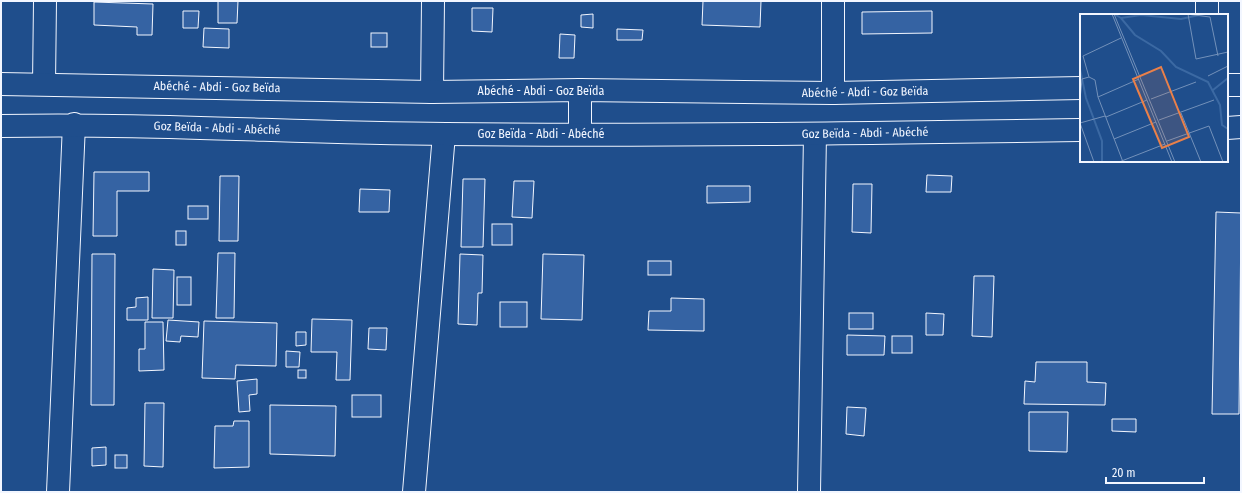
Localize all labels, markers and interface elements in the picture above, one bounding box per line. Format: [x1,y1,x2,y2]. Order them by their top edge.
inset map [1080,14,1228,162]
street label: Abéché - Abdi - Goz Beïda [153,79,281,95]
street label: Abéché - Abdi - Goz Beïda [478,84,605,98]
street label: Abéché - Abdi - Goz Beïda [801,84,929,100]
street label: Goz Beïda - Abdi - Abéché [153,119,281,137]
street label: Goz Beïda - Abdi - Abéché [801,125,929,141]
street label: Goz Beïda - Abdi - Abéché [478,127,604,141]
scale bar [1106,459,1204,485]
text: 20 m [1112,466,1136,480]

